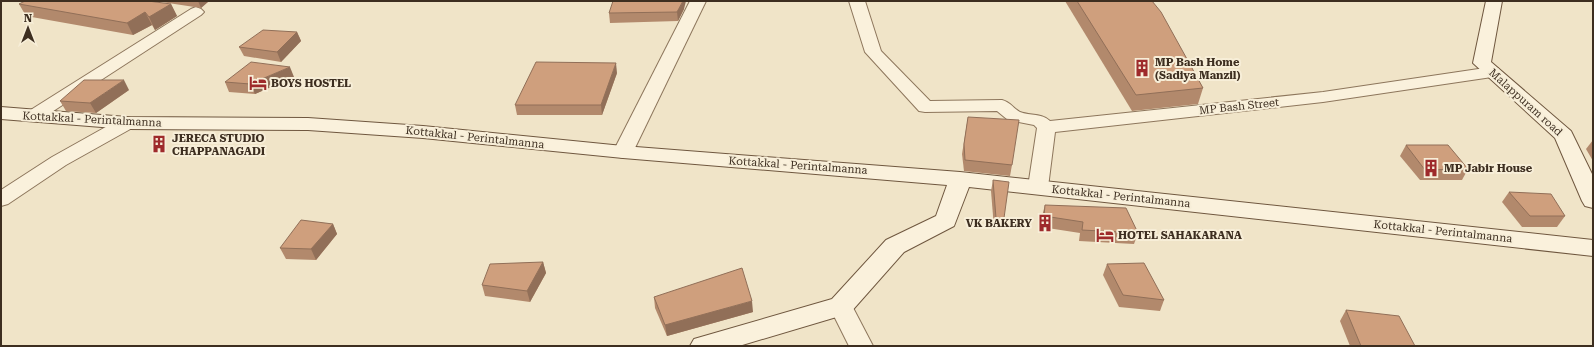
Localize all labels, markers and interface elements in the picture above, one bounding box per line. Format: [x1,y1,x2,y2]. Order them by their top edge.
north arrow [8,8,48,48]
text: N [24,12,33,25]
place label: MP Bash Home (Sadiya Manzil) [1155,56,1240,82]
building icon: MP Bash Home (Sadiya Manzil) [1132,58,1152,78]
street label: Malappuram road [1486,66,1565,139]
hotel icon: BOYS HOSTEL [248,73,268,93]
place label: BOYS HOSTEL [271,77,351,90]
street label: MP Bash Street [1198,96,1280,117]
street label: Kottakkal - Perintalmanna [22,109,162,130]
street label: Kottakkal - Perintalmanna [405,124,545,151]
place label: JERECA STUDIO CHAPPANAGADI [172,132,266,158]
building icon: JERECA STUDIO CHAPPANAGADI [149,134,169,154]
street label: Kottakkal - Perintalmanna [728,154,868,177]
building icon: MP Jabir House [1421,158,1441,178]
place label: MP Jabir House [1444,162,1533,175]
street label: Kottakkal - Perintalmanna [1051,183,1191,210]
building icon: VK BAKERY [1035,213,1055,233]
place label: VK BAKERY [966,217,1032,230]
street label: Kottakkal - Perintalmanna [1373,218,1513,245]
hotel icon: HOTEL SAHAKARANA [1095,225,1115,245]
place label: HOTEL SAHAKARANA [1118,229,1242,242]

